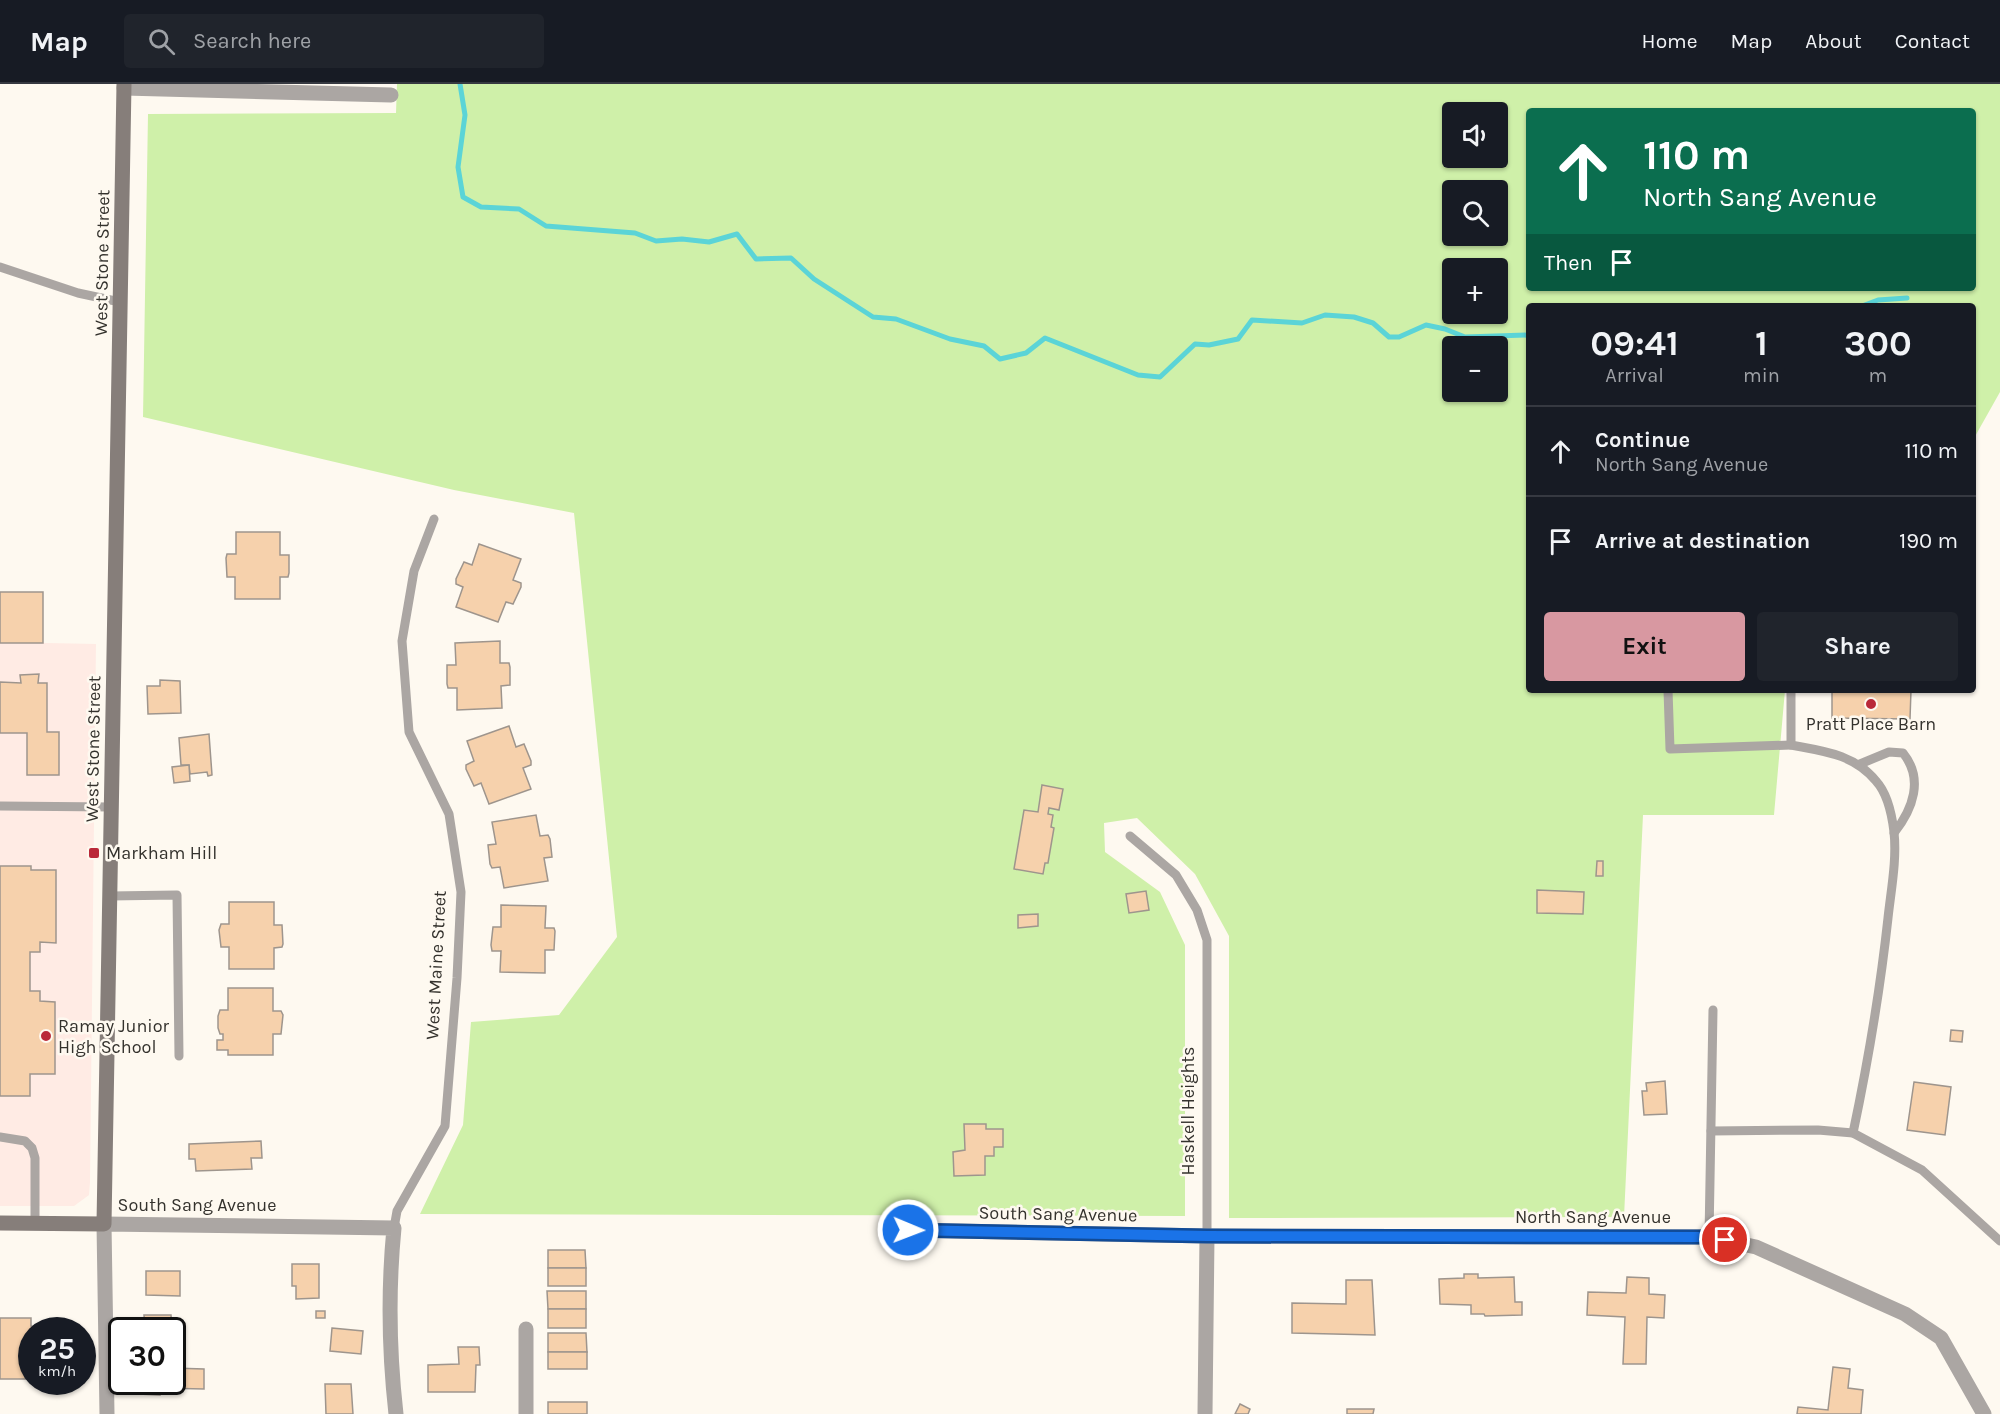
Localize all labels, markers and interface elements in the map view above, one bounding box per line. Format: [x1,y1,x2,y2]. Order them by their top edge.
search box [124,14,544,68]
text: Map [30,25,88,58]
icon: search [145,25,178,58]
text: Search here [193,28,311,54]
text: Home [1642,29,1698,53]
text: Map [1731,29,1772,53]
text: About [1805,29,1862,53]
text: Contact [1895,29,1970,53]
map controls [1442,102,1508,402]
button: sound [1442,102,1508,168]
text: 110 m [1643,130,1750,180]
icon: ahead [1544,132,1622,210]
button: search [1442,180,1508,246]
text: North Sang Avenue [1643,181,1877,213]
street label: West Stone Street [90,189,114,336]
icon: arrive [1605,246,1638,279]
text: Then [1544,250,1593,276]
button: + [1442,258,1508,324]
text: 09:41 [1590,322,1679,364]
text: 1 [1755,322,1768,364]
text: 300 [1844,322,1912,364]
button: − [1442,336,1508,402]
text: Arrival [1605,364,1664,387]
text: min [1743,364,1780,387]
text: m [1869,364,1887,387]
text: Continue [1595,427,1690,453]
icon: ahead [1544,435,1577,468]
text: 110 m [1905,438,1958,464]
text: North Sang Avenue [1595,453,1768,476]
icon: arrive [1544,525,1577,558]
text: Arrive at destination [1595,528,1810,554]
text: 190 m [1899,528,1958,554]
button: Exit [1544,612,1745,681]
button: Share [1757,612,1958,681]
street label: West Stone Street [81,675,105,822]
marker: Pratt Place Barn [1864,697,1878,711]
place label: Pratt Place Barn [1806,713,1936,735]
place label: Markham Hill [106,842,217,864]
marker: Markham Hill [87,846,101,860]
street label: West Maine Street [421,890,451,1040]
place label: Ramay Junior High School [58,1015,170,1058]
marker: Ramay Junior High School [39,1029,53,1043]
street label: Haskell Heights [1177,1046,1199,1176]
street label: South Sang Avenue [118,1194,276,1216]
position arrow [876,1198,940,1262]
street label: South Sang Avenue [978,1202,1138,1226]
street label: North Sang Avenue [1515,1206,1671,1228]
pin [1699,1214,1750,1265]
icon: arrive [1708,1223,1741,1256]
speed limit sign: 30 [108,1317,186,1395]
text: 25 [39,1331,75,1367]
text: km/h [38,1362,76,1380]

